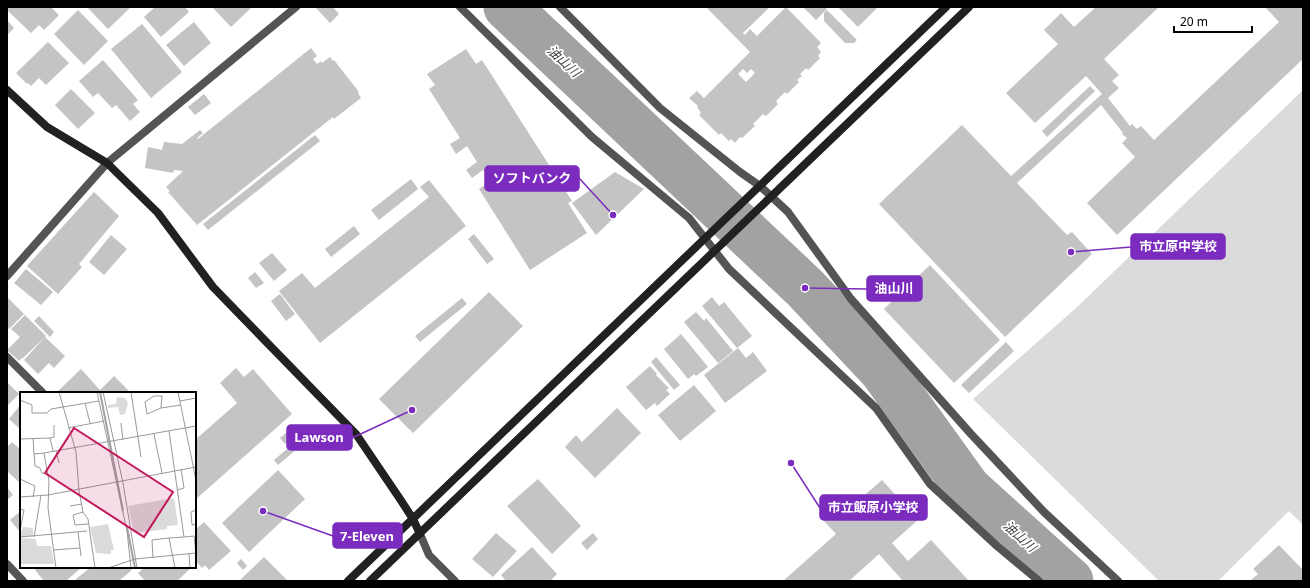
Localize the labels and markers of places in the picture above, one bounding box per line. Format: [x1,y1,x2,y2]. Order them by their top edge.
callout: ソフトバンク [485,166,579,191]
callout: 市立原中学校 [1131,234,1225,259]
callout: 油山川 [867,276,922,301]
callout: Lawson [287,425,352,450]
callout: 市立飯原小学校 [820,495,927,520]
callout: 7-Eleven [333,523,402,548]

